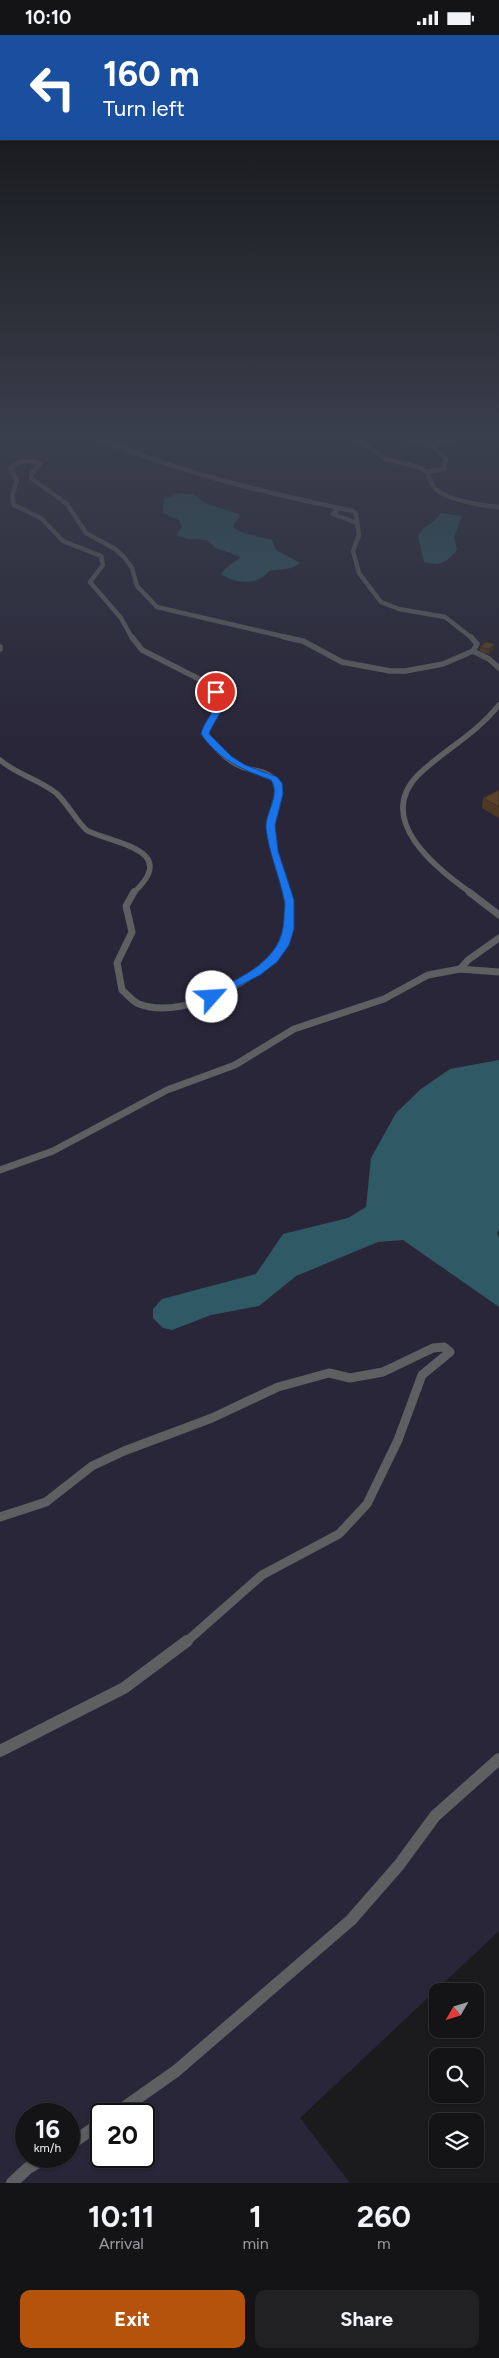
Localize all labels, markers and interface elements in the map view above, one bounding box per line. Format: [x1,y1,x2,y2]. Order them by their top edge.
text: 10:10 [25,6,71,29]
text: 160 m [103,53,200,95]
icon: left [20,55,85,120]
text: Turn left [103,95,185,122]
pin [195,671,237,713]
icon: arrive [202,678,230,706]
position arrow [185,970,237,1022]
north arrow [429,1983,484,2037]
map controls [429,1983,484,2168]
button: search [429,2048,484,2103]
speed limit sign: 20 [90,2103,155,2168]
button: layers [429,2113,484,2168]
text: 16 [35,2114,60,2144]
text: km/h [34,2141,61,2155]
text: 10:11 [88,2198,154,2235]
text: 1 [249,2198,262,2235]
text: 260 [357,2198,411,2235]
text: Arrival [99,2234,144,2253]
text: min [242,2234,269,2253]
text: m [377,2234,391,2253]
button: Exit [20,2290,245,2348]
button: Share [255,2290,479,2348]

